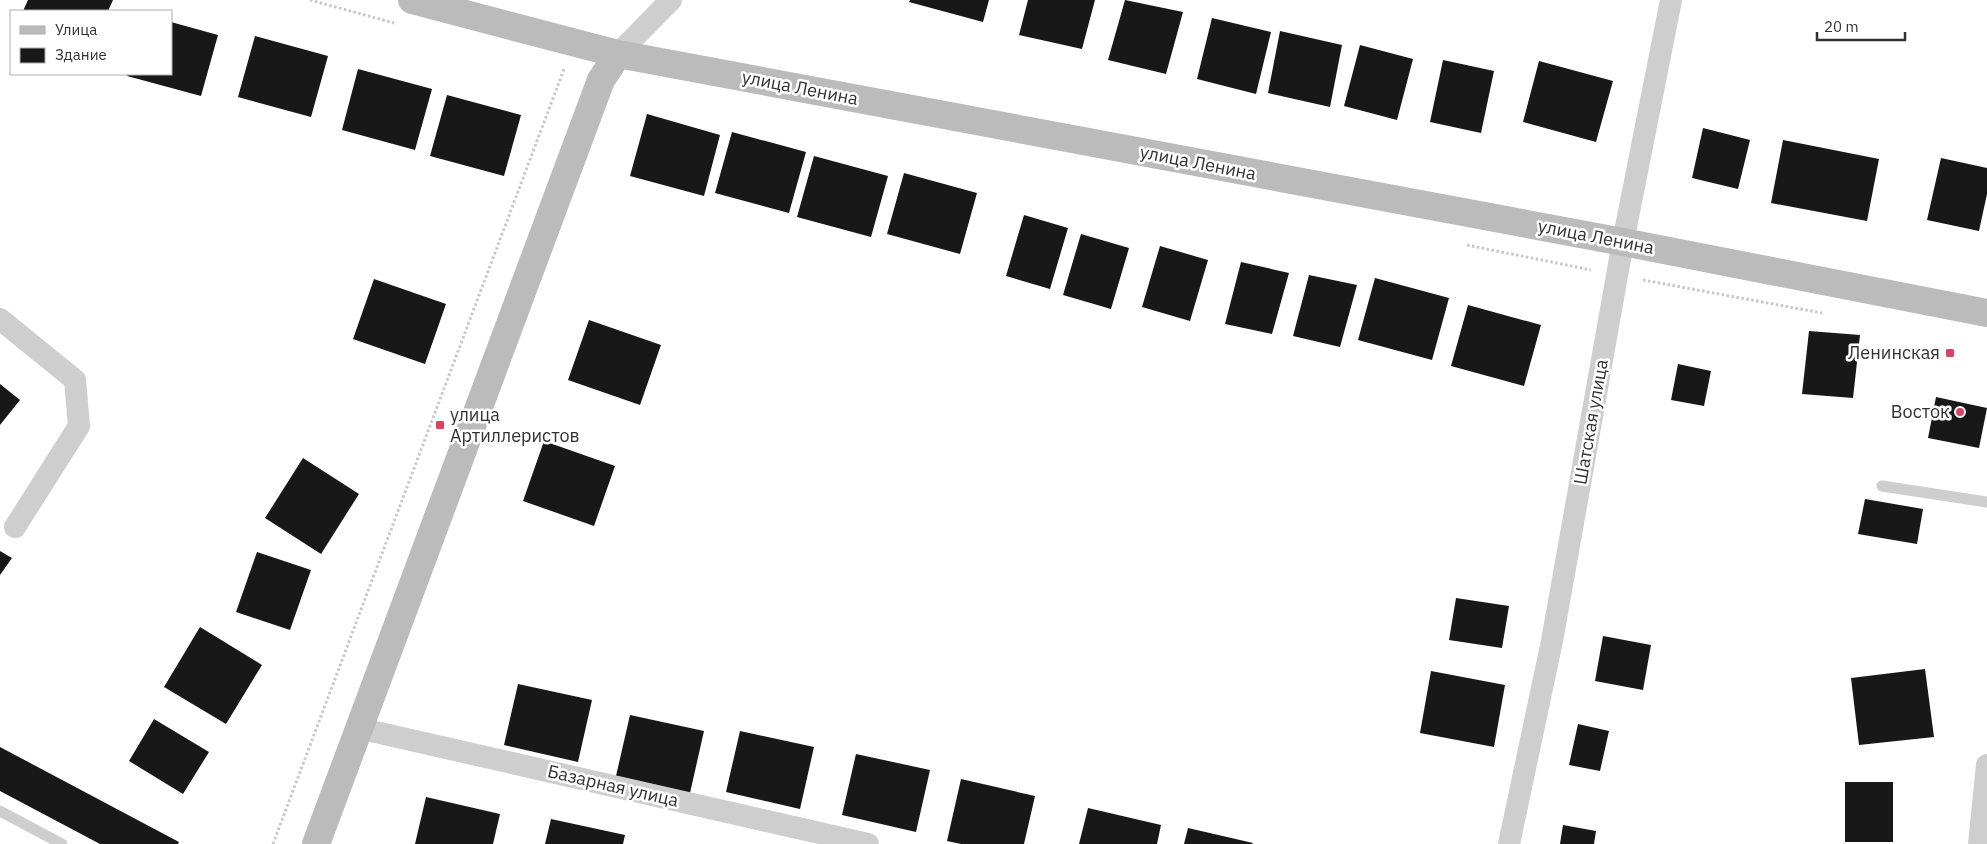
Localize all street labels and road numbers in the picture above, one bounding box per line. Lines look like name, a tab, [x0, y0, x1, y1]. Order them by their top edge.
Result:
street label: улица Ленина	[740, 65, 860, 110]
street label: улица Ленина	[1138, 140, 1258, 185]
street label: улица Ленина	[1536, 214, 1656, 259]
street label: Шатская улица	[1568, 357, 1613, 486]
street label: Базарная улица	[545, 759, 681, 812]

